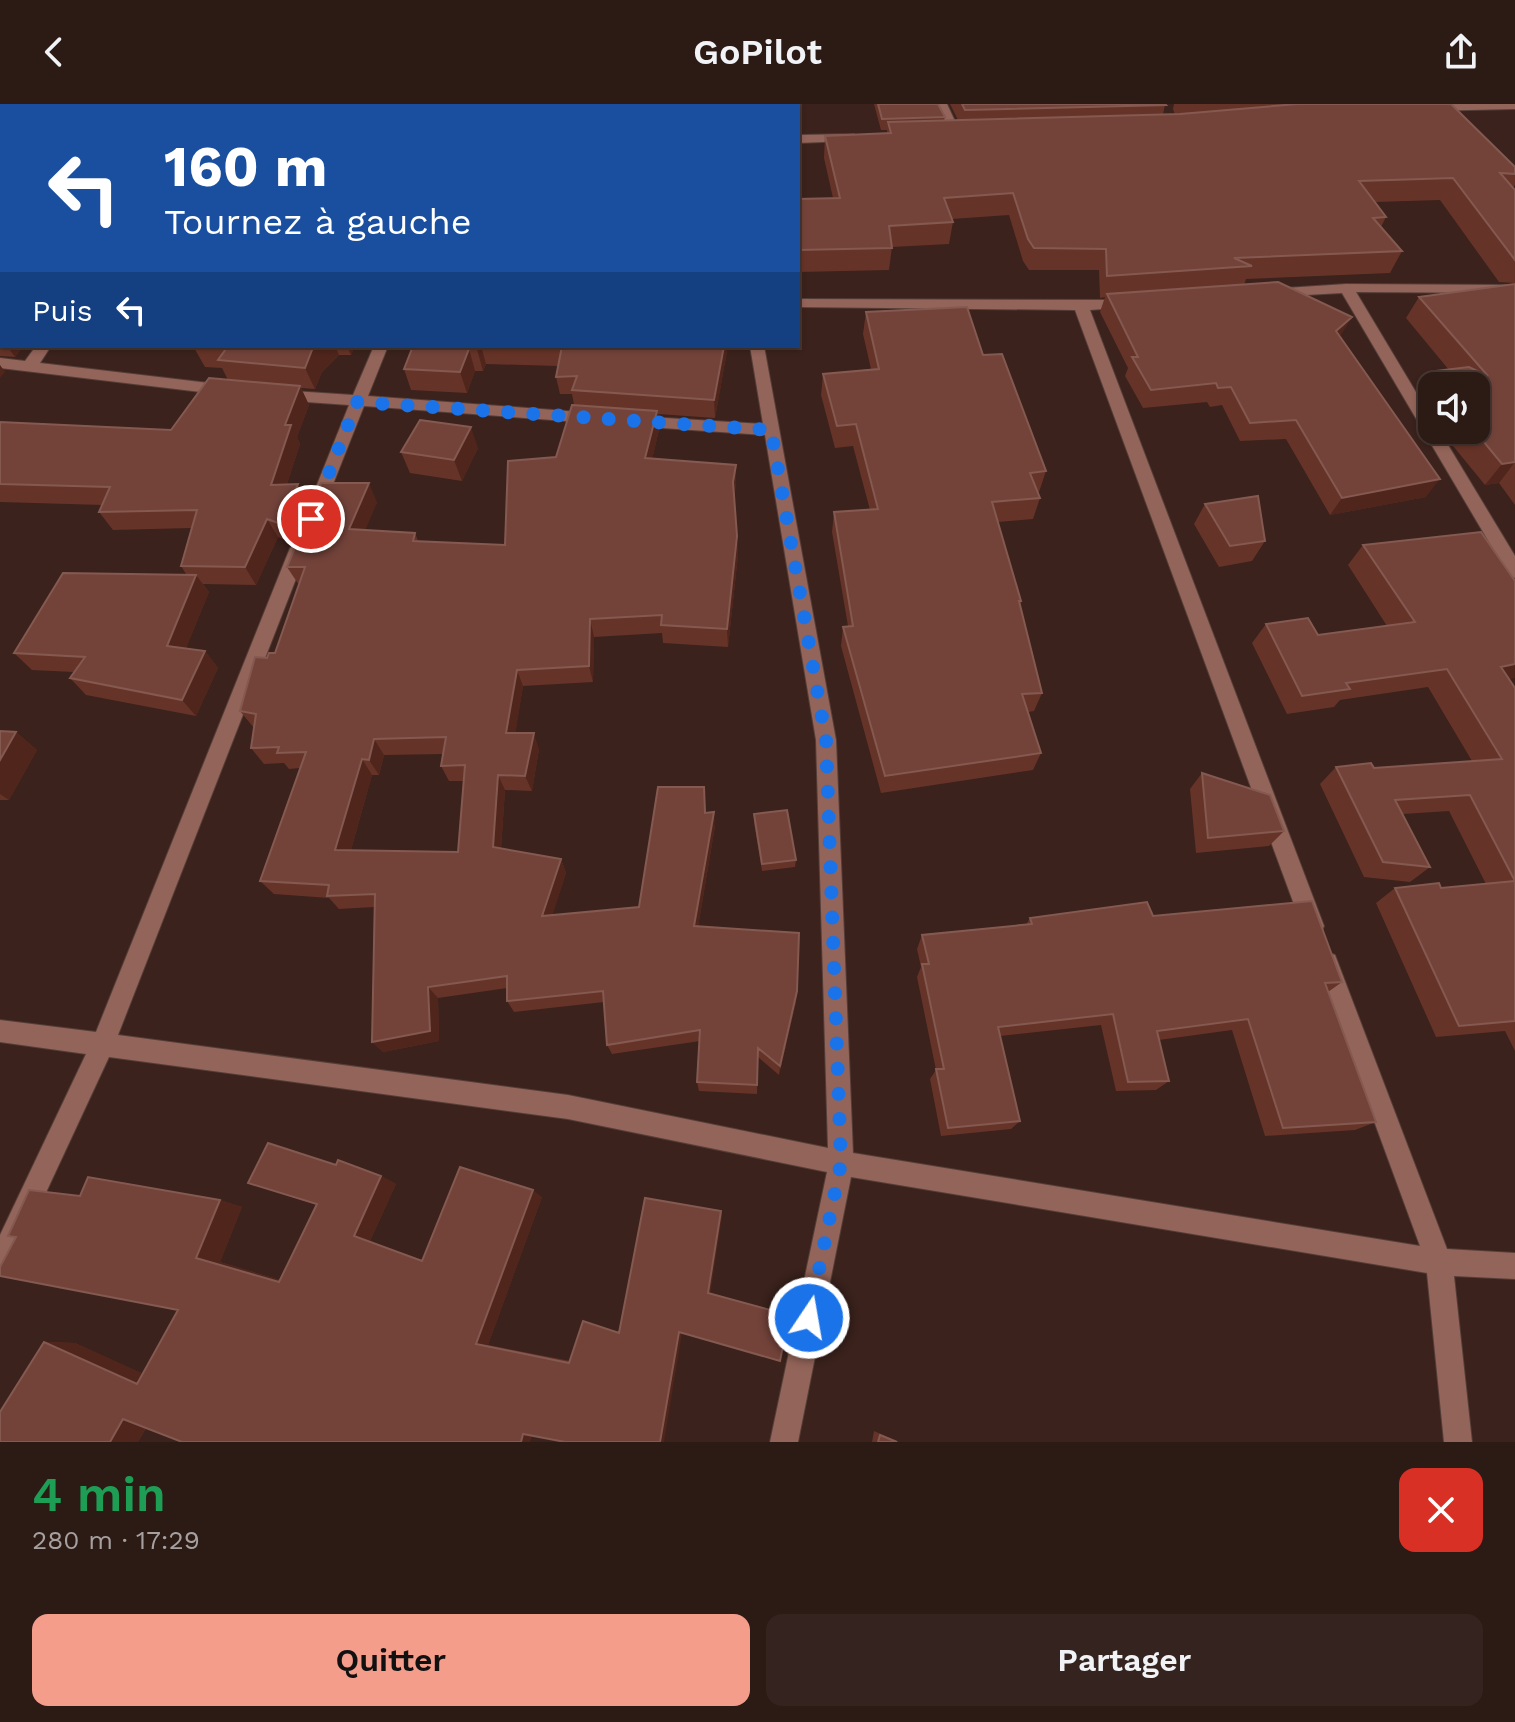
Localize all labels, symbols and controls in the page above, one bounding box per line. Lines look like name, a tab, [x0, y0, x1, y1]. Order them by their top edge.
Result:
icon: back	[32, 30, 76, 74]
icon: share	[1439, 30, 1483, 74]
text: GoPilot	[693, 31, 822, 73]
text: 160 m	[164, 134, 327, 200]
icon: left	[32, 136, 136, 240]
text: Tournez à gauche	[164, 201, 472, 243]
icon: left	[109, 288, 153, 332]
text: Puis	[32, 293, 93, 328]
map controls	[1418, 372, 1490, 444]
button: sound	[1418, 372, 1490, 444]
pin	[277, 485, 345, 553]
icon: arrive	[289, 497, 333, 541]
position arrow	[767, 1276, 851, 1360]
text: 4 min	[32, 1466, 166, 1523]
button: close	[1399, 1468, 1483, 1552]
text: 280 m · 17:29	[32, 1525, 200, 1555]
button: Quitter	[32, 1614, 750, 1706]
button: Partager	[766, 1614, 1483, 1706]

